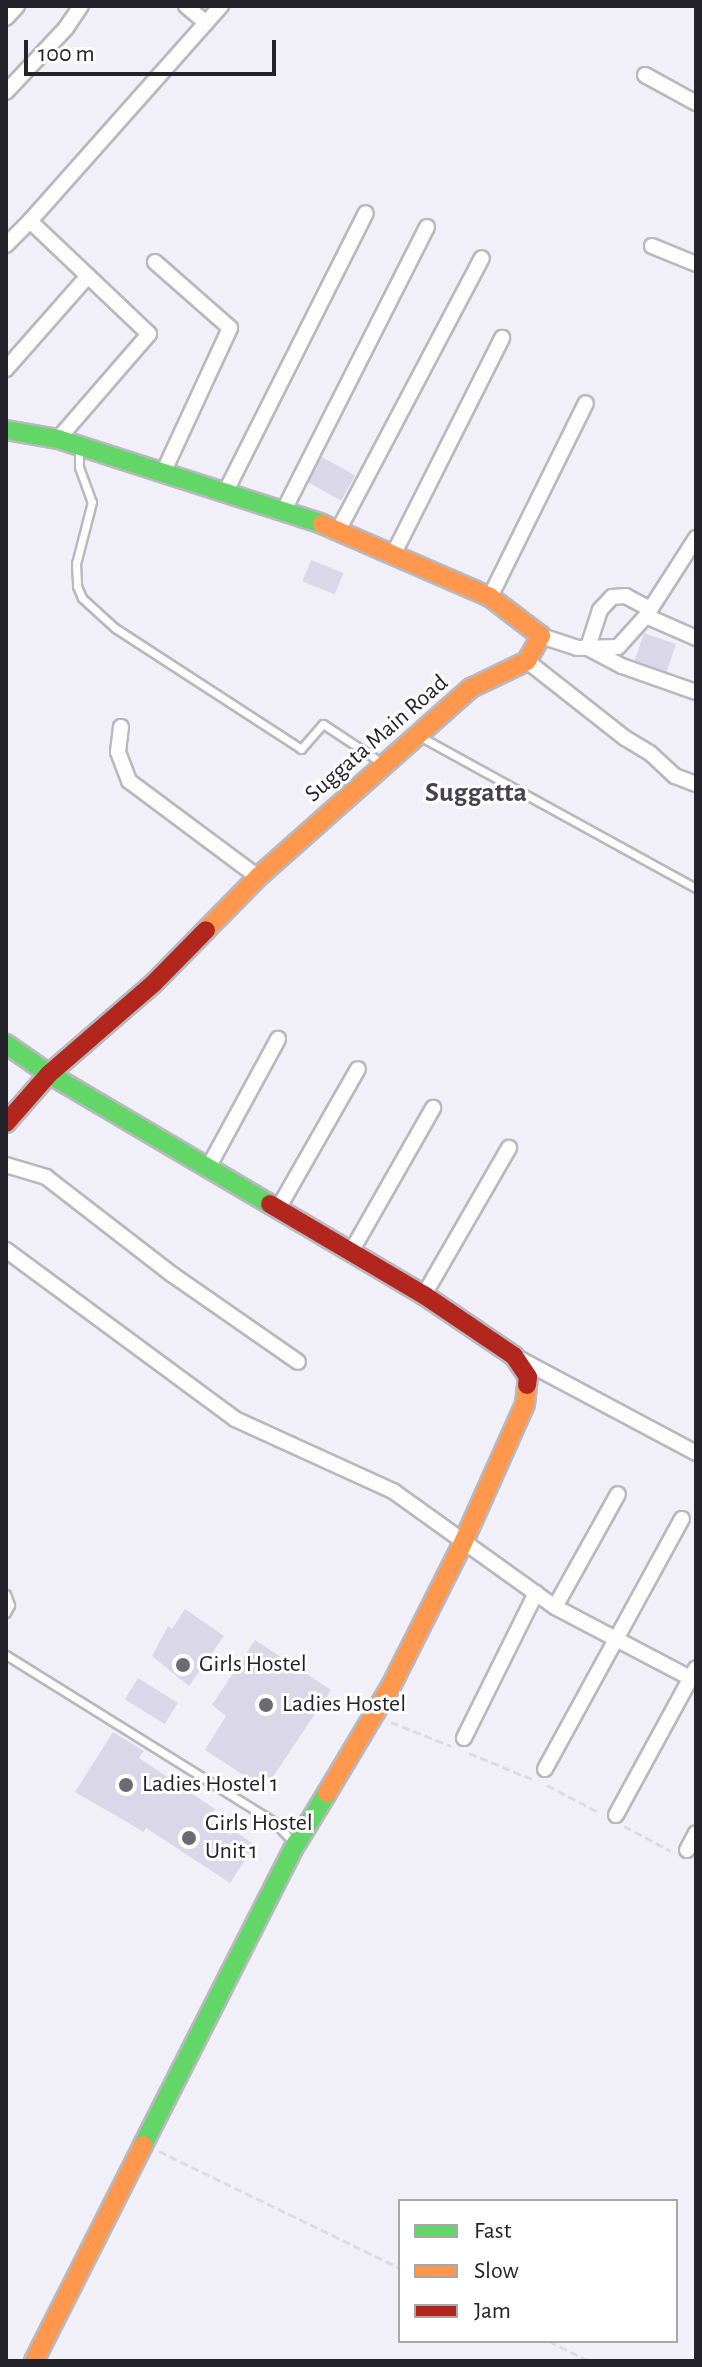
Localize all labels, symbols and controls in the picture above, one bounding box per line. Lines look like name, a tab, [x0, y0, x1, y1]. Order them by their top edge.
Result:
scale bar	[28, 24, 280, 74]
text: 100 m	[38, 42, 95, 66]
street label: Suggata Main Road	[300, 669, 454, 809]
district label: Suggatta	[425, 776, 527, 810]
place label: Girls Hostel	[199, 1651, 307, 1679]
marker: Girls Hostel	[174, 1656, 192, 1674]
place label: Ladies Hostel	[282, 1691, 406, 1719]
marker: Ladies Hostel	[257, 1696, 275, 1714]
place label: Ladies Hostel 1	[142, 1771, 278, 1799]
marker: Ladies Hostel 1	[117, 1776, 135, 1794]
place label: Girls Hostel Unit 1	[205, 1810, 313, 1866]
marker: Girls Hostel Unit 1	[180, 1829, 198, 1847]
legend	[398, 2199, 678, 2343]
text: Fast	[474, 2219, 511, 2243]
text: Slow	[474, 2259, 519, 2283]
text: Jam	[474, 2299, 511, 2323]

